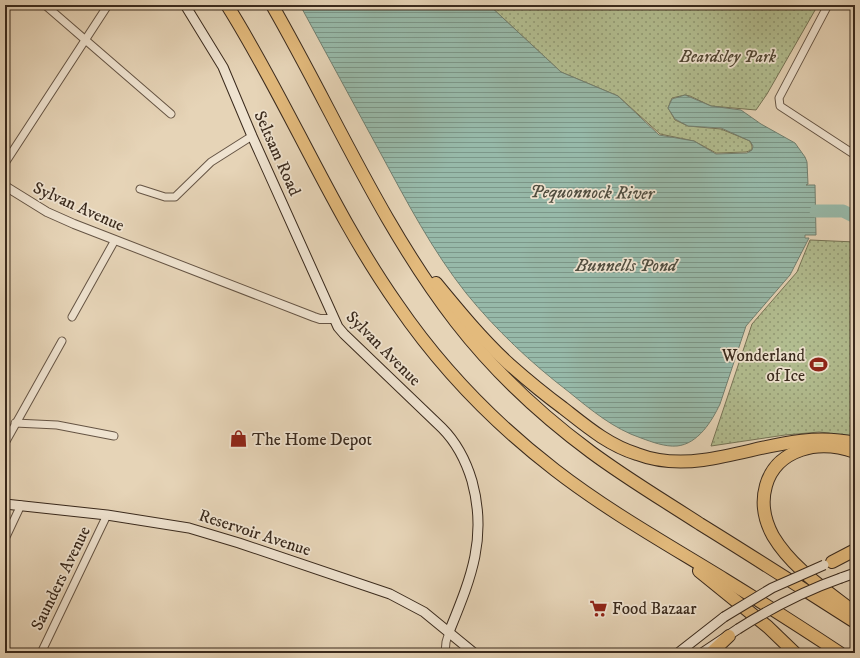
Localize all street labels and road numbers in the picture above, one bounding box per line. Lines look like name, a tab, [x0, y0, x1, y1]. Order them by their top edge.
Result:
street label: Seltsam Road	[249, 107, 306, 200]
street label: Sylvan Avenue	[29, 177, 128, 237]
street label: Sylvan Avenue	[341, 306, 426, 391]
street label: Reservoir Avenue	[196, 504, 314, 561]
street label: Saunders Avenue	[26, 523, 96, 634]

